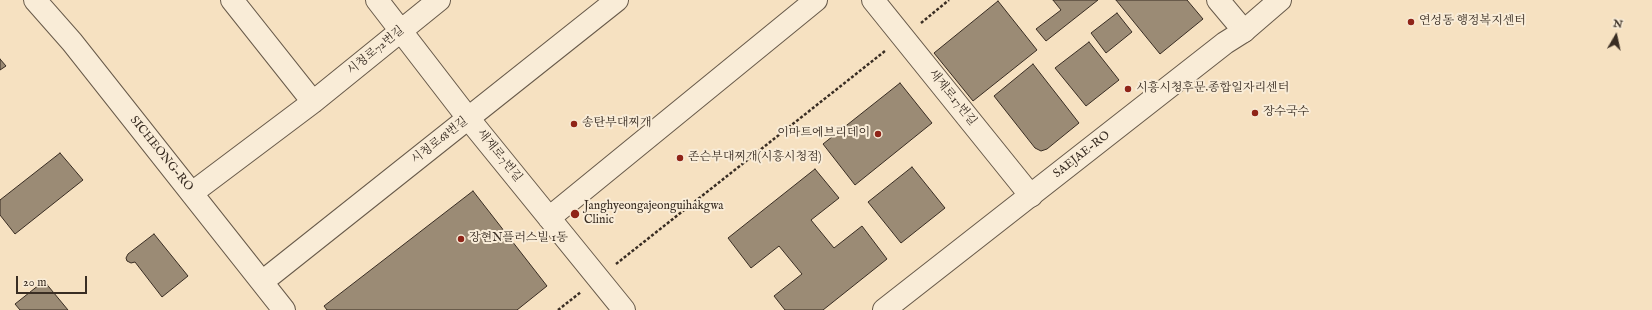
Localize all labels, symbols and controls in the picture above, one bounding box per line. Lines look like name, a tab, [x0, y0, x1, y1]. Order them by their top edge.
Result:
place label: 연성동 행정복지센터	[1419, 15, 1526, 29]
north arrow	[1596, 16, 1636, 56]
text: N	[1612, 16, 1624, 32]
marker: 연성동 행정복지센터	[1406, 17, 1416, 27]
street label: 시청로72번길	[345, 24, 407, 78]
street label: 새재로17번길	[925, 67, 979, 129]
place label: 시흥시청후문.종합일자리센터	[1136, 82, 1289, 96]
marker: 시흥시청후문.종합일자리센터	[1123, 84, 1133, 94]
place label: 장수국수	[1263, 106, 1309, 120]
marker: 장수국수	[1250, 108, 1260, 118]
street label: SICHEONG-RO	[126, 114, 196, 194]
street label: 시청로68번길	[409, 114, 471, 168]
place label: 송탄부대찌개	[582, 117, 652, 131]
marker: 송탄부대찌개	[569, 119, 579, 129]
street label: 새재로7번길	[473, 127, 525, 185]
place label: 이마트에브리데이	[777, 127, 870, 141]
street label: SAEJAE-RO	[1051, 128, 1113, 182]
marker: 이마트에브리데이	[873, 129, 883, 139]
place label: 존슨부대찌개(시흥시청점)	[688, 151, 822, 165]
marker: 존슨부대찌개(시흥시청점)	[675, 153, 685, 163]
place label: Janghyeongajeonguihakgwa Clinic	[584, 200, 724, 228]
marker: Janghyeongajeonguihakgwa Clinic	[569, 208, 581, 220]
place label: 장현N플러스빌 1동	[469, 232, 568, 246]
marker: 장현N플러스빌 1동	[456, 234, 466, 244]
scale bar	[18, 268, 89, 294]
text: 20 m	[23, 275, 46, 290]

